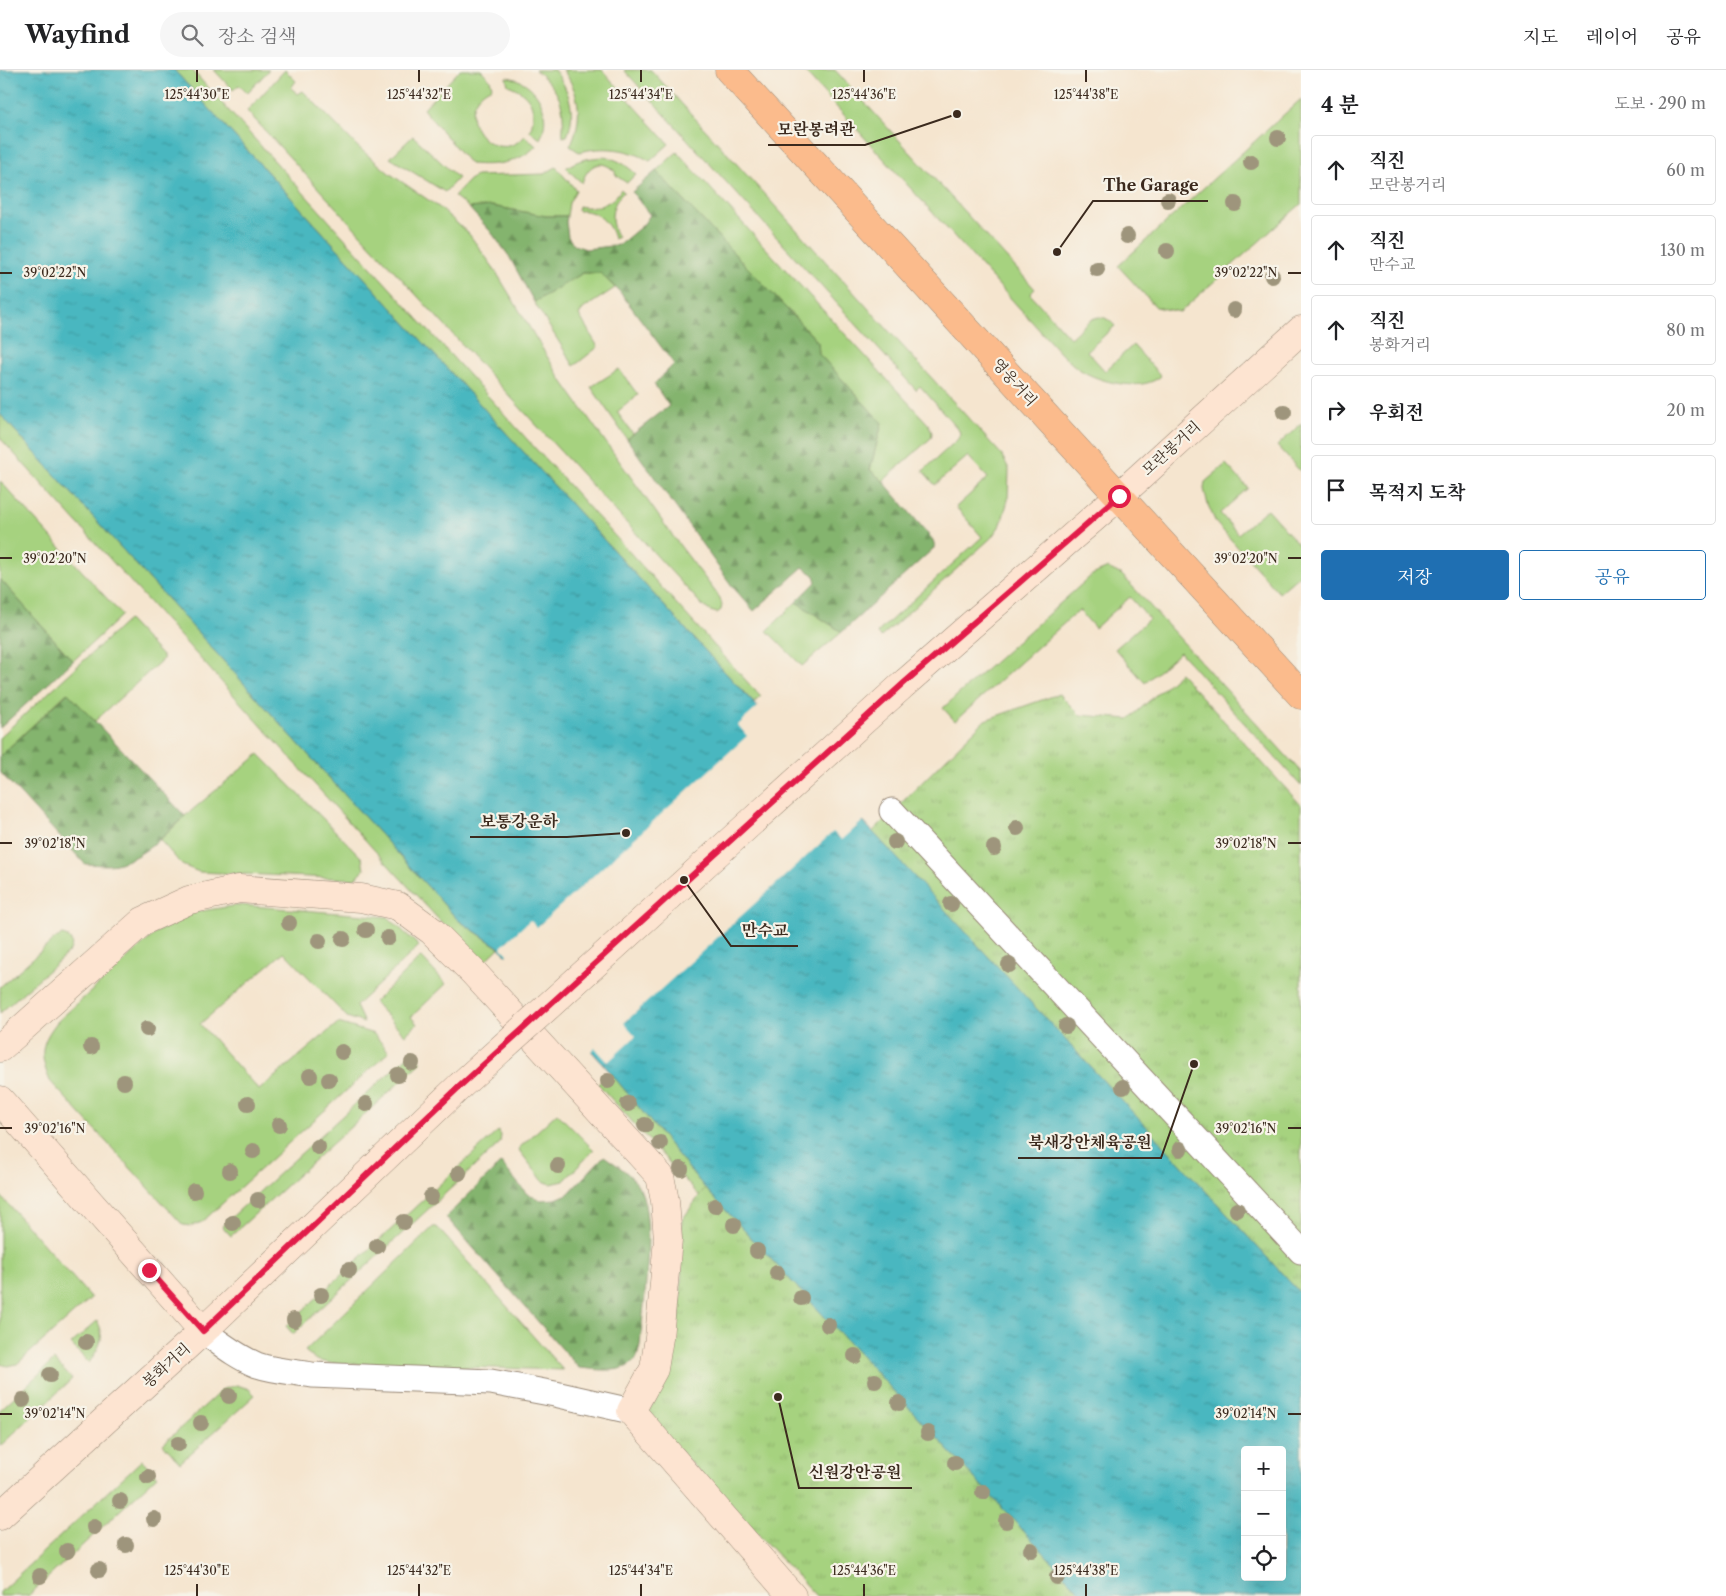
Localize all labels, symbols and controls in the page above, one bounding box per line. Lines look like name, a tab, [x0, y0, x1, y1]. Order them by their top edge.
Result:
search box	[160, 12, 510, 57]
text: Wayfind	[25, 20, 130, 49]
icon: search	[178, 21, 206, 49]
text: 장소 검색	[218, 25, 296, 48]
text: 지도	[1523, 26, 1558, 48]
text: 레이어	[1586, 26, 1638, 48]
text: 공유	[1666, 26, 1701, 48]
text: 125°44'30"E	[165, 87, 229, 102]
text: 125°44'32"E	[387, 87, 451, 102]
text: 125°44'34"E	[609, 87, 673, 102]
text: 125°44'36"E	[832, 87, 896, 102]
text: 125°44'38"E	[1054, 87, 1118, 102]
text: 4 분	[1321, 92, 1359, 117]
text: 도보 · 290 m	[1614, 93, 1706, 113]
callout: 모란봉려관	[768, 114, 865, 145]
text: 모란봉려관	[777, 119, 855, 139]
text: 직진	[1369, 149, 1406, 172]
icon: ahead	[1322, 156, 1350, 184]
text: 60 m	[1666, 160, 1705, 180]
callout: The Garage	[1093, 170, 1208, 201]
text: 모란봉거리	[1369, 174, 1446, 194]
text: The Garage	[1103, 175, 1199, 195]
text: 직진	[1369, 229, 1406, 252]
icon: ahead	[1322, 236, 1350, 264]
text: 130 m	[1660, 240, 1705, 260]
text: 만수교	[1369, 254, 1415, 274]
text: 39°02'22"N	[24, 265, 87, 280]
text: 39°02'22"N	[1215, 265, 1278, 280]
text: 직진	[1369, 309, 1406, 332]
icon: ahead	[1322, 316, 1350, 344]
text: 80 m	[1666, 320, 1705, 340]
text: 봉화거리	[1369, 334, 1431, 354]
street label: 영웅거리	[989, 354, 1041, 410]
icon: right	[1322, 396, 1350, 424]
text: 20 m	[1666, 400, 1705, 420]
text: 우회전	[1369, 401, 1424, 424]
street label: 모란봉거리	[1138, 417, 1204, 479]
icon: arrive	[1322, 476, 1350, 504]
text: 목적지 도착	[1369, 481, 1466, 504]
route start	[1108, 485, 1131, 508]
button: 저장	[1321, 550, 1509, 600]
button: 공유	[1519, 550, 1706, 600]
text: 39°02'20"N	[23, 551, 87, 566]
text: 39°02'20"N	[1214, 551, 1278, 566]
callout: 보통강운하	[470, 806, 567, 837]
text: 보통강운하	[480, 811, 558, 831]
text: 39°02'18"N	[24, 836, 86, 851]
text: 39°02'18"N	[1215, 836, 1277, 851]
callout: 만수교	[731, 915, 798, 946]
text: 만수교	[742, 920, 789, 940]
text: 39°02'16"N	[25, 1121, 86, 1136]
text: 39°02'16"N	[1216, 1121, 1277, 1136]
callout: 북새강안체육공원	[1018, 1127, 1161, 1158]
text: 북새강안체육공원	[1028, 1132, 1152, 1152]
route end	[138, 1259, 161, 1282]
street label: 봉화거리	[138, 1339, 194, 1391]
text: 39°02'14"N	[25, 1406, 86, 1421]
text: 39°02'14"N	[1216, 1406, 1277, 1421]
map controls	[1241, 1446, 1286, 1581]
button: +	[1241, 1446, 1286, 1491]
callout: 신원강안공원	[799, 1457, 912, 1488]
text: 신원강안공원	[809, 1462, 901, 1482]
button: −	[1241, 1491, 1286, 1536]
button: locate	[1241, 1536, 1286, 1581]
text: 125°44'30"E	[165, 1563, 229, 1578]
text: 125°44'32"E	[387, 1563, 451, 1578]
text: 125°44'34"E	[609, 1563, 673, 1578]
text: 125°44'36"E	[832, 1563, 896, 1578]
text: 125°44'38"E	[1054, 1563, 1118, 1578]

